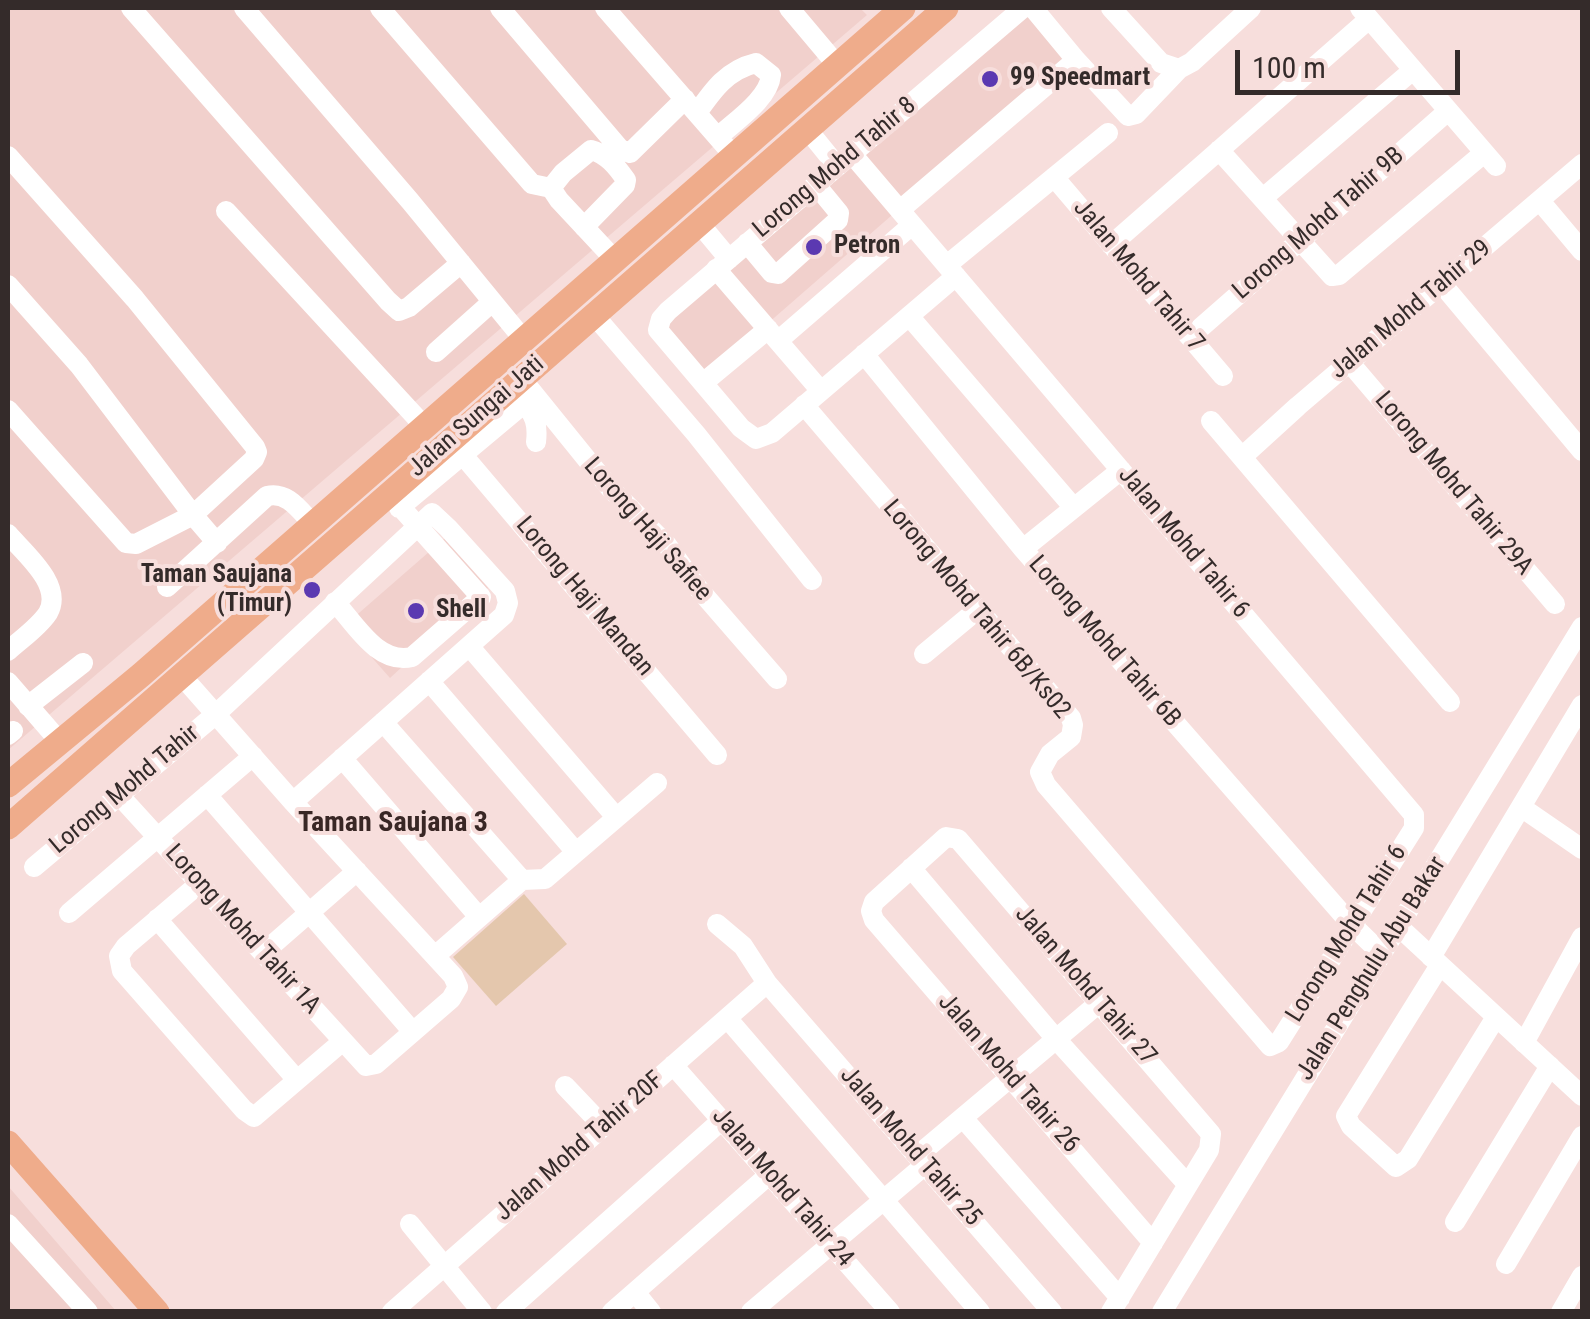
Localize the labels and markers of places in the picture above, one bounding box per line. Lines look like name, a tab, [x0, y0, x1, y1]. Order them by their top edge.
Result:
place label: 99 Speedmart	[1010, 64, 1150, 94]
marker: 99 Speedmart	[979, 68, 1001, 90]
place label: Petron	[834, 232, 900, 262]
marker: Petron	[803, 236, 825, 258]
place label: Taman Saujana (Timur)	[141, 561, 292, 620]
marker: Taman Saujana (Timur)	[301, 579, 323, 601]
place label: Shell	[436, 596, 486, 626]
marker: Shell	[405, 600, 427, 622]

